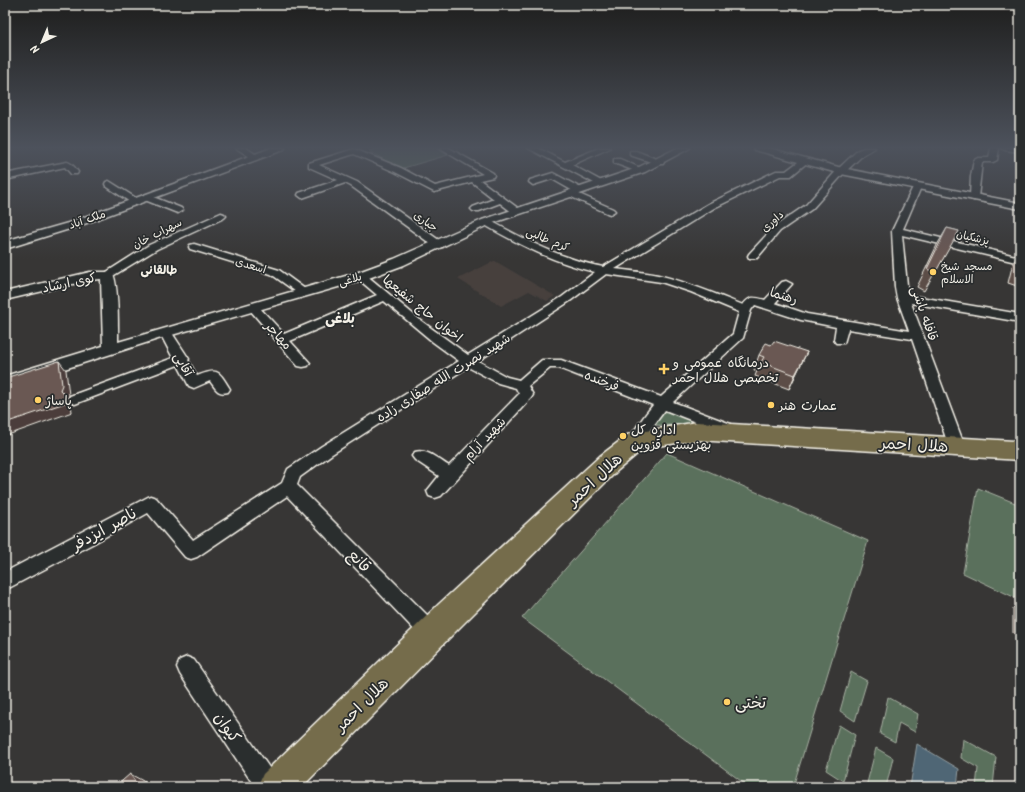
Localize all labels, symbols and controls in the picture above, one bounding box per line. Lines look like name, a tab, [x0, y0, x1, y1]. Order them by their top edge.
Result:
north arrow	[22, 22, 62, 62]
text: N	[27, 40, 45, 57]
street label: ملک آباد	[66, 205, 108, 235]
street label: جباری	[409, 207, 441, 237]
street label: داوری	[757, 207, 788, 237]
street label: سهراب خان	[130, 214, 185, 254]
street label: کرم طالبی	[523, 223, 572, 257]
street label: پزشکیان	[954, 225, 991, 251]
street label: اسعدی	[233, 253, 268, 279]
place label: مسجد شیخ الاسلام	[941, 258, 992, 289]
district label: طالقانی	[141, 261, 178, 280]
street label: کوی ارشاد	[40, 267, 99, 299]
marker: مسجد شیخ الاسلام	[928, 267, 938, 277]
street label: بلاغی	[336, 268, 364, 292]
street label: اخوان حاج شفیعها	[377, 270, 467, 348]
street label: رهنما	[767, 282, 800, 311]
street label: قافله باشی	[904, 283, 943, 344]
district label: بلاغی	[325, 308, 355, 330]
street label: مهاجر	[258, 316, 297, 355]
street label: شهید نصرت الله صفاری زاده	[373, 328, 515, 428]
street label: آقایی	[167, 349, 198, 381]
place label: درمانگاه عمومی و تخصصی هلال احمر	[672, 353, 779, 389]
marker: درمانگاه عمومی و تخصصی هلال احمر	[658, 363, 670, 375]
street label: فرخنده	[581, 365, 622, 398]
place label: پاساژ	[45, 391, 72, 412]
marker: پاساژ	[33, 395, 43, 405]
place label: عمارت هنر	[778, 396, 837, 417]
marker: عمارت هنر	[766, 400, 776, 410]
street label: شهید آرام	[459, 412, 511, 466]
place label: اداره کل بهزیستی قزوین	[631, 420, 711, 456]
marker: اداره کل بهزیستی قزوین	[618, 431, 628, 441]
street label: هلال احمر	[877, 431, 949, 460]
street label: هلال احمر	[560, 448, 629, 514]
street label: ناصر ایزدفر	[65, 501, 142, 559]
street label: قانع	[341, 543, 377, 579]
street label: هلال احمر	[328, 672, 395, 740]
place label: تختی	[735, 691, 766, 716]
marker: تختی	[722, 697, 732, 707]
street label: کیوان	[207, 707, 247, 749]

